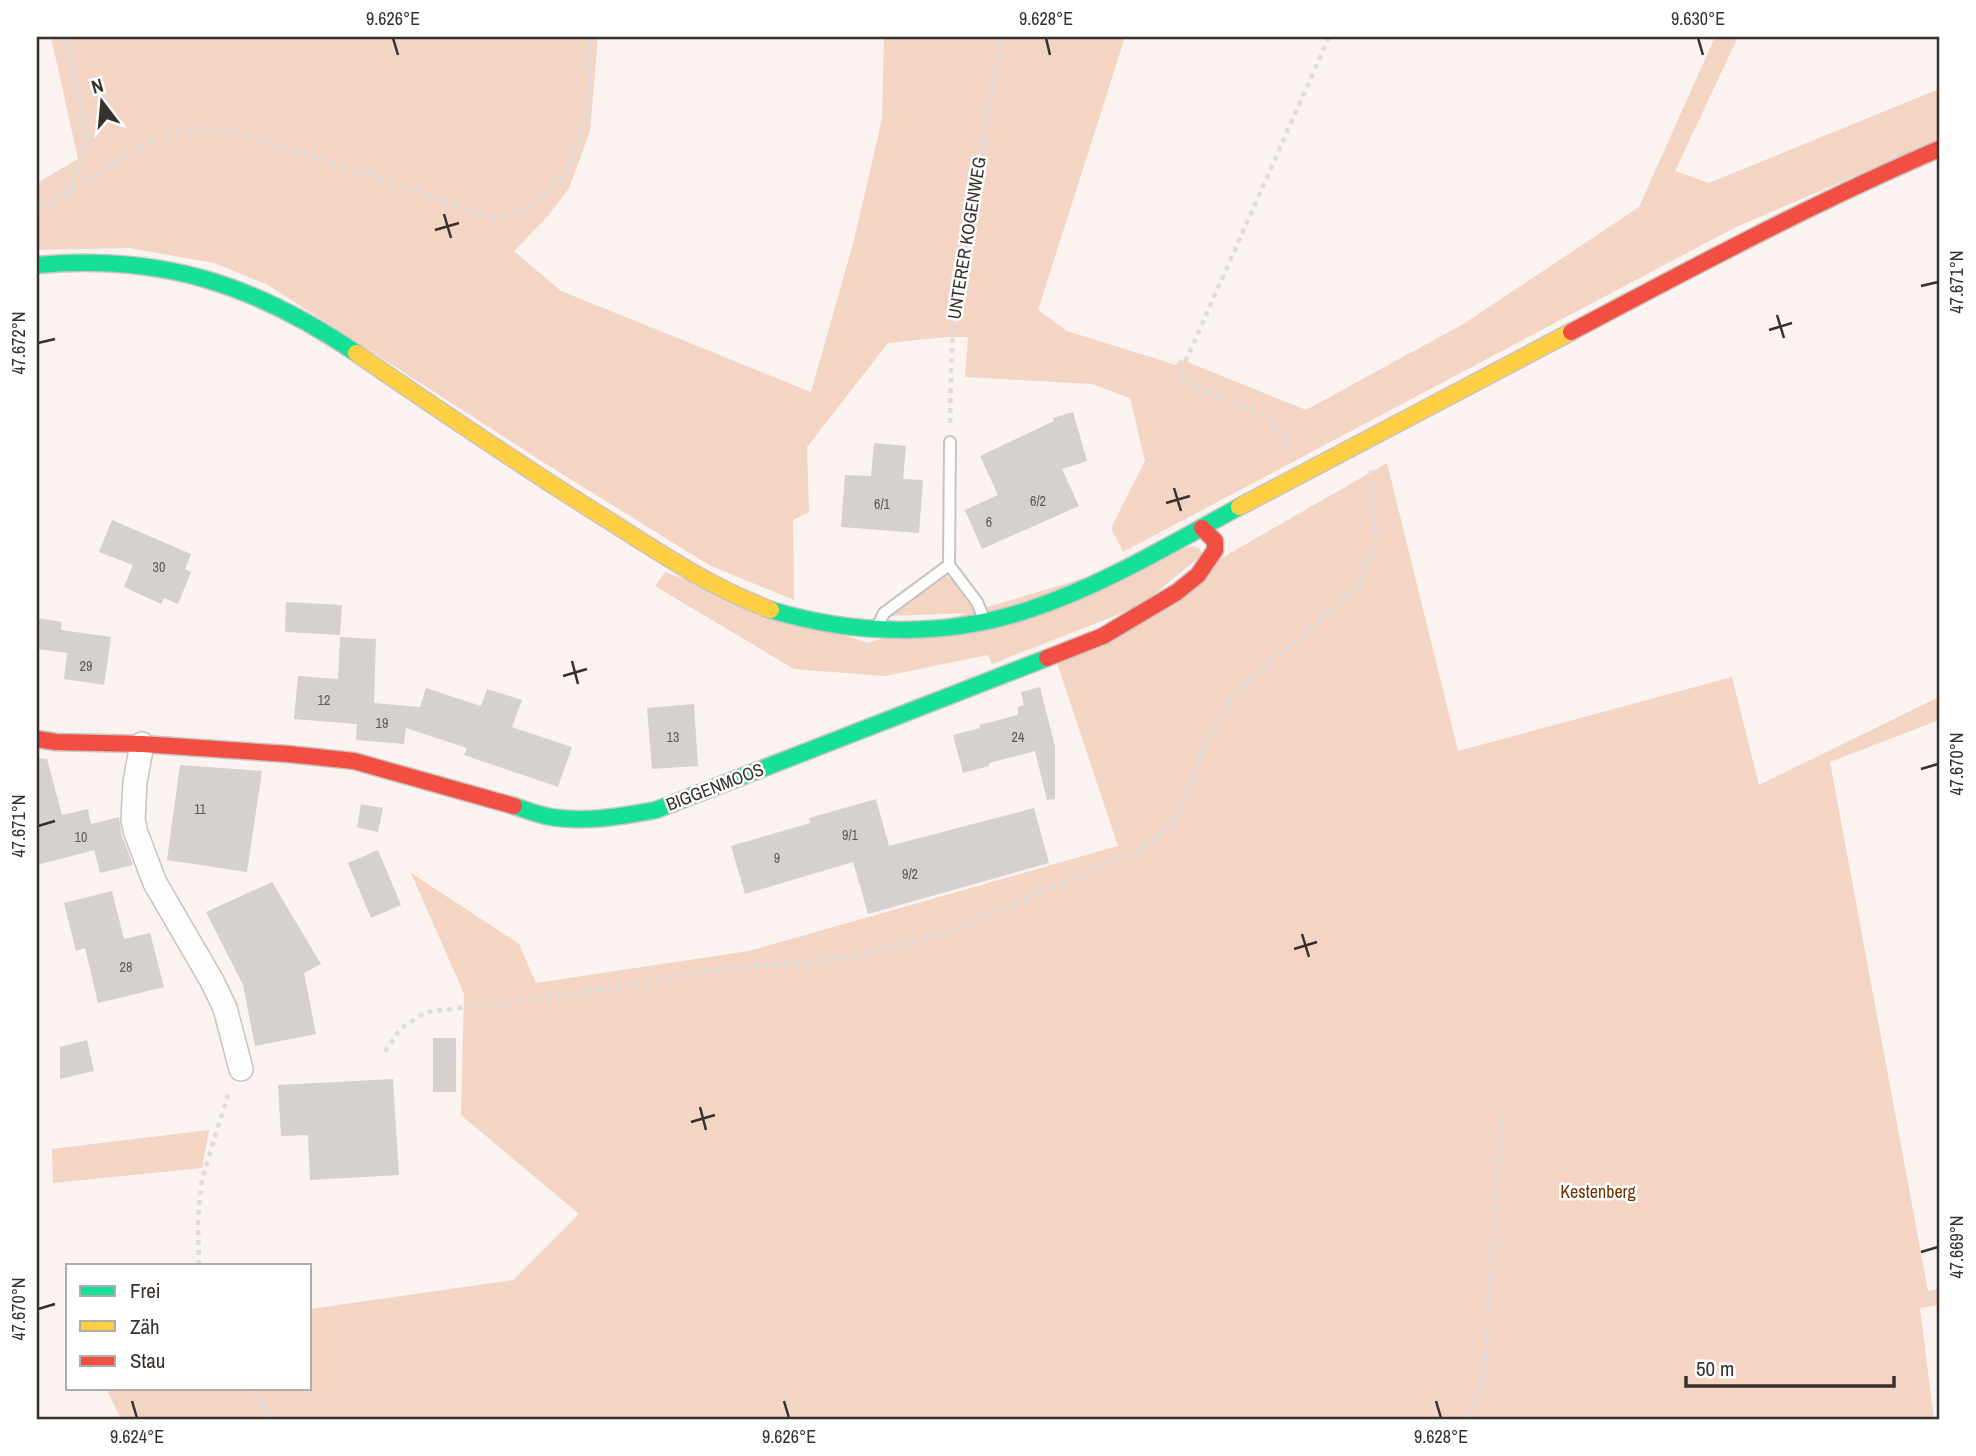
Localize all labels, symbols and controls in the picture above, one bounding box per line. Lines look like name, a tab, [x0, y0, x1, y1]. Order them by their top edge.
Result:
text: 9.626°E	[366, 6, 420, 31]
text: 9.628°E	[1019, 6, 1073, 31]
text: 9.630°E	[1671, 6, 1725, 31]
north arrow	[66, 66, 136, 136]
text: N	[88, 72, 106, 100]
street label: UNTERER KOGENWEG	[941, 155, 992, 321]
text: 47.671°N	[1944, 251, 1969, 314]
text: 47.672°N	[6, 312, 31, 375]
house number: 6/2	[1030, 492, 1046, 510]
house number: 6/1	[874, 495, 891, 513]
house number: 6	[986, 513, 992, 531]
house number: 30	[153, 558, 165, 576]
house number: 29	[80, 657, 92, 675]
house number: 12	[318, 691, 330, 709]
house number: 19	[376, 714, 388, 732]
house number: 13	[667, 728, 679, 746]
house number: 24	[1012, 728, 1025, 746]
text: 47.670°N	[1944, 733, 1969, 796]
street label: BIGGENMOOS	[662, 756, 767, 817]
text: 47.671°N	[6, 795, 31, 858]
house number: 11	[194, 800, 207, 818]
house number: 9/1	[842, 826, 859, 844]
house number: 10	[75, 828, 87, 846]
house number: 9	[774, 849, 780, 867]
house number: 9/2	[902, 865, 918, 883]
house number: 28	[120, 958, 132, 976]
park label: Kestenberg	[1560, 1179, 1637, 1204]
text: 47.669°N	[1944, 1216, 1969, 1279]
legend	[66, 1264, 312, 1390]
text: Frei	[130, 1276, 161, 1305]
text: 47.670°N	[6, 1278, 31, 1341]
text: Zäh	[130, 1312, 160, 1341]
scale bar	[1686, 1344, 1894, 1388]
text: Stau	[130, 1346, 165, 1375]
text: 50 m	[1696, 1354, 1734, 1383]
text: 9.624°E	[110, 1424, 164, 1449]
text: 9.626°E	[762, 1424, 816, 1449]
text: 9.628°E	[1414, 1424, 1468, 1449]

